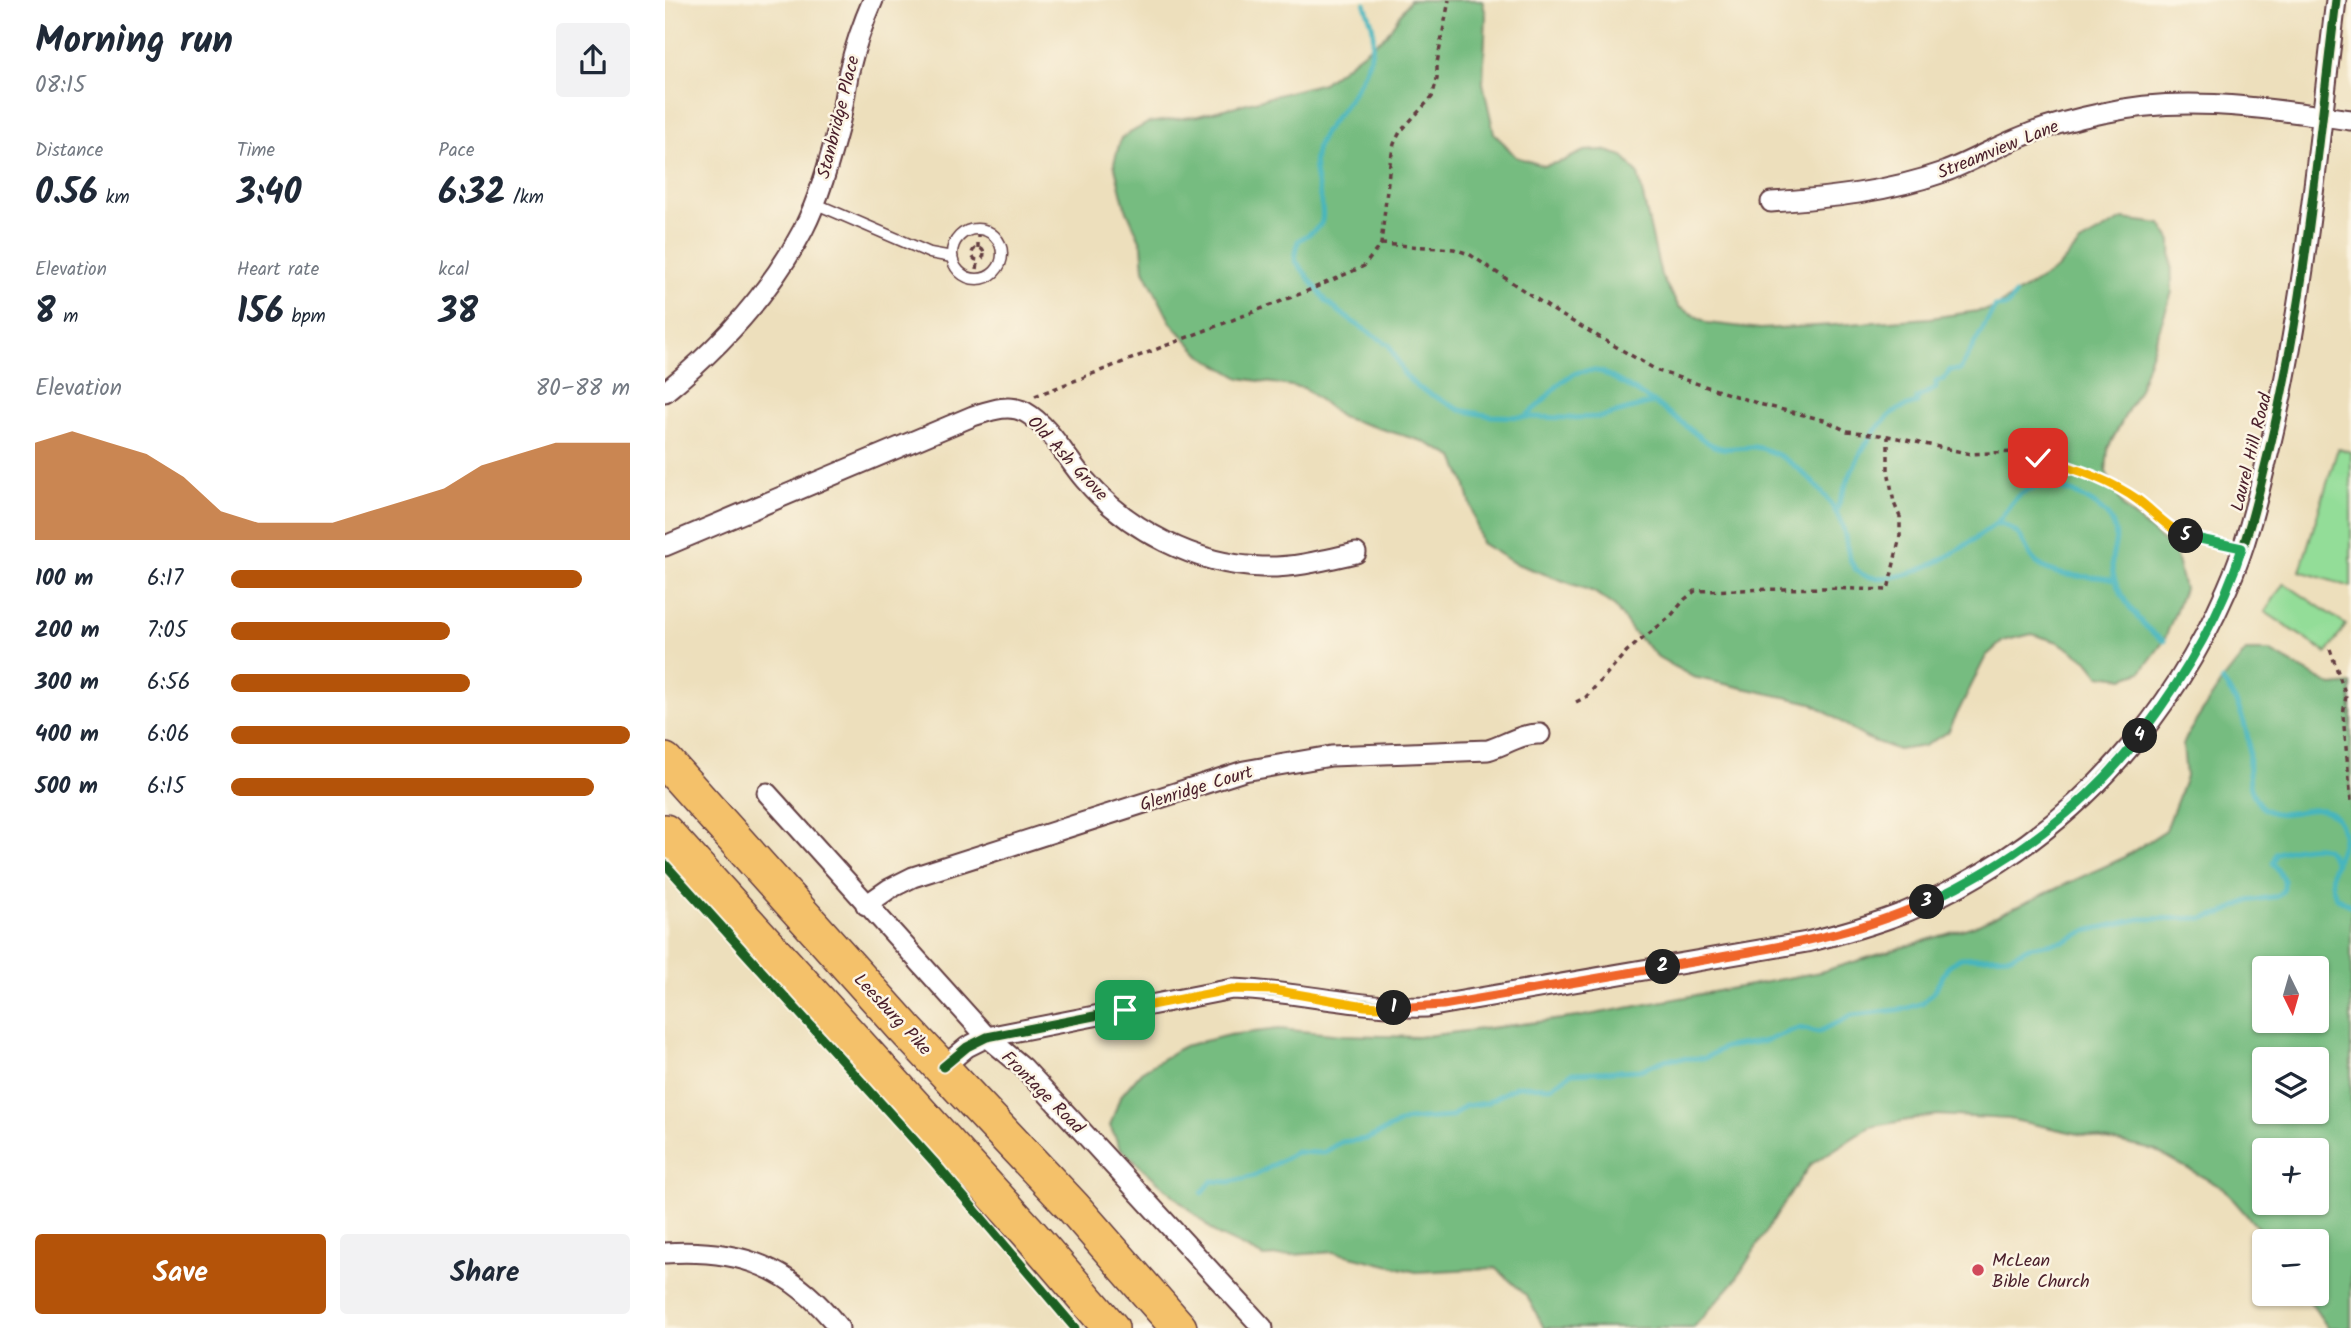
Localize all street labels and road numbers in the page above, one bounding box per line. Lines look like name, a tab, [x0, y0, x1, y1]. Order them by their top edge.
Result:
street label: Stanbridge Place	[810, 53, 869, 182]
street label: Streamview Lane	[1933, 113, 2064, 188]
street label: Laurel Hill Road	[2224, 389, 2281, 515]
street label: Old Ash Grove	[1019, 410, 1114, 508]
street label: Glenridge Court	[1136, 758, 1257, 820]
street label: Leesburg Pike	[846, 967, 938, 1063]
street label: Frontage Road	[993, 1044, 1091, 1142]

